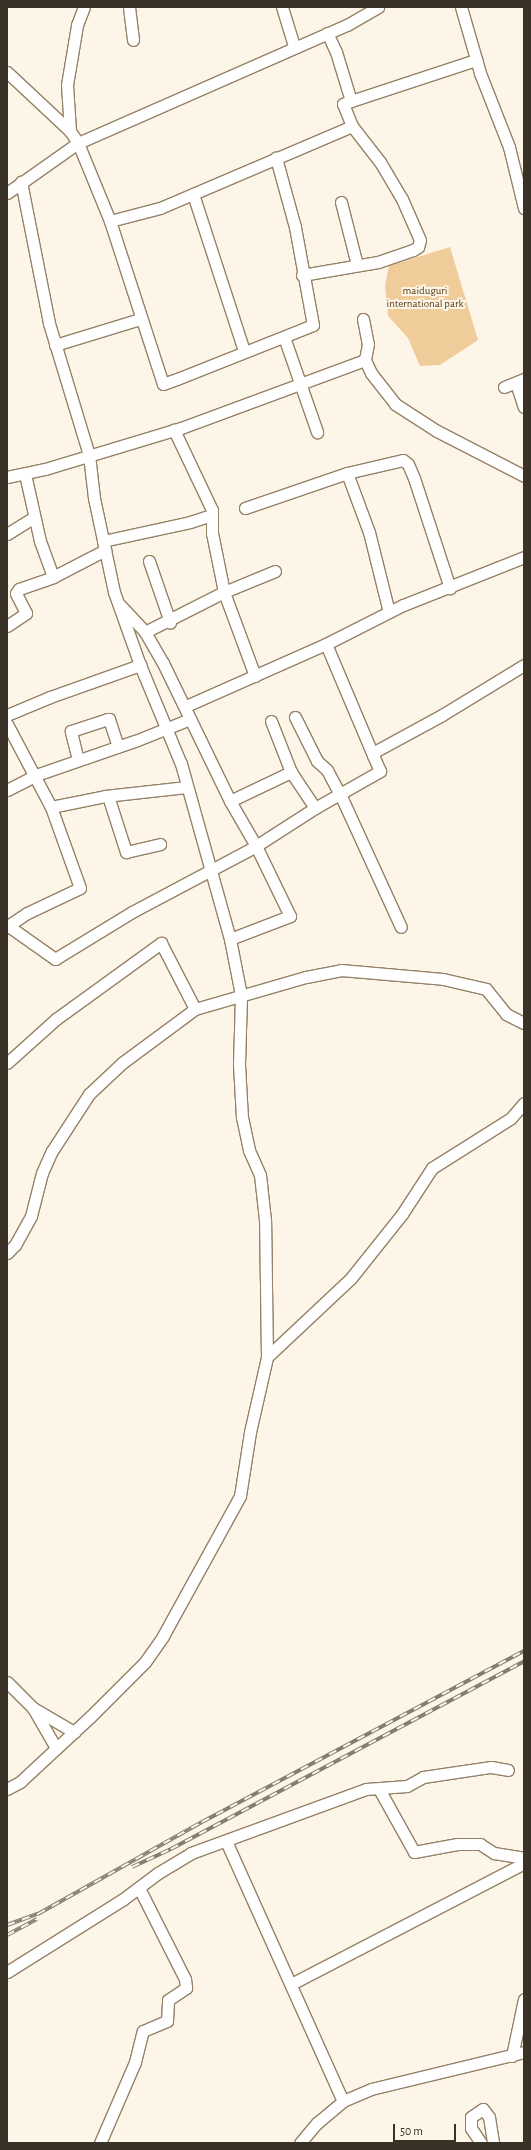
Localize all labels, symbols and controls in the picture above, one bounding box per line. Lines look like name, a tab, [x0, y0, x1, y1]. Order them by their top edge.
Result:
park label: maiduguri international park	[387, 285, 463, 311]
scale bar	[395, 2116, 458, 2142]
text: 50 m	[400, 2125, 423, 2137]

